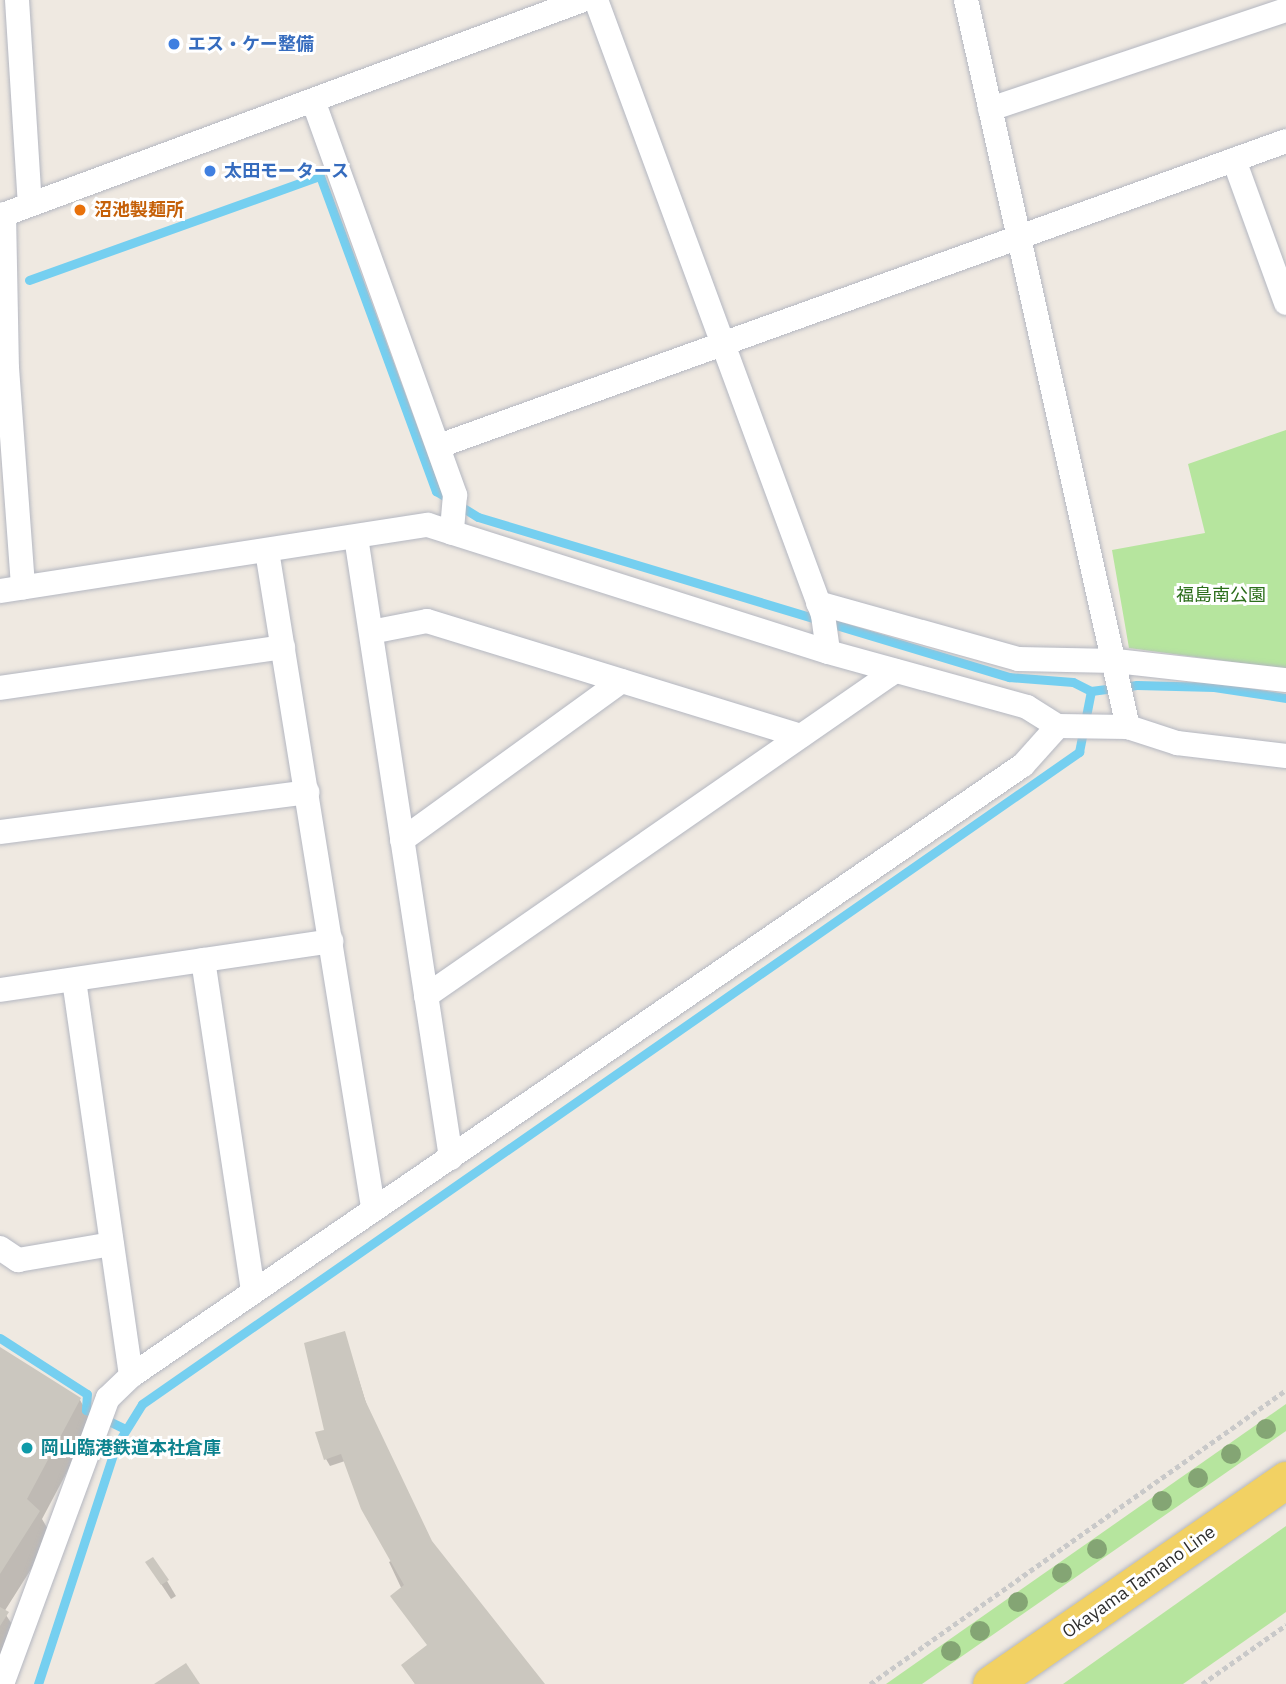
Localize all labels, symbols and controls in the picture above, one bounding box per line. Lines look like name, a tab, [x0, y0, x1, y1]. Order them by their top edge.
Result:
place label: エス・ケー整備	[188, 33, 314, 55]
marker: エス・ケー整備	[166, 36, 182, 52]
place label: 太田モータース	[224, 160, 350, 182]
marker: 太田モータース	[202, 163, 218, 179]
place label: 沼池製麺所	[94, 199, 184, 221]
marker: 沼池製麺所	[72, 202, 88, 218]
park label: 福島南公園	[1176, 584, 1266, 606]
place label: 岡山臨港鉄道本社倉庫	[41, 1437, 221, 1459]
marker: 岡山臨港鉄道本社倉庫	[19, 1440, 35, 1456]
street label: Okayama Tamano Line	[1058, 1521, 1220, 1643]

